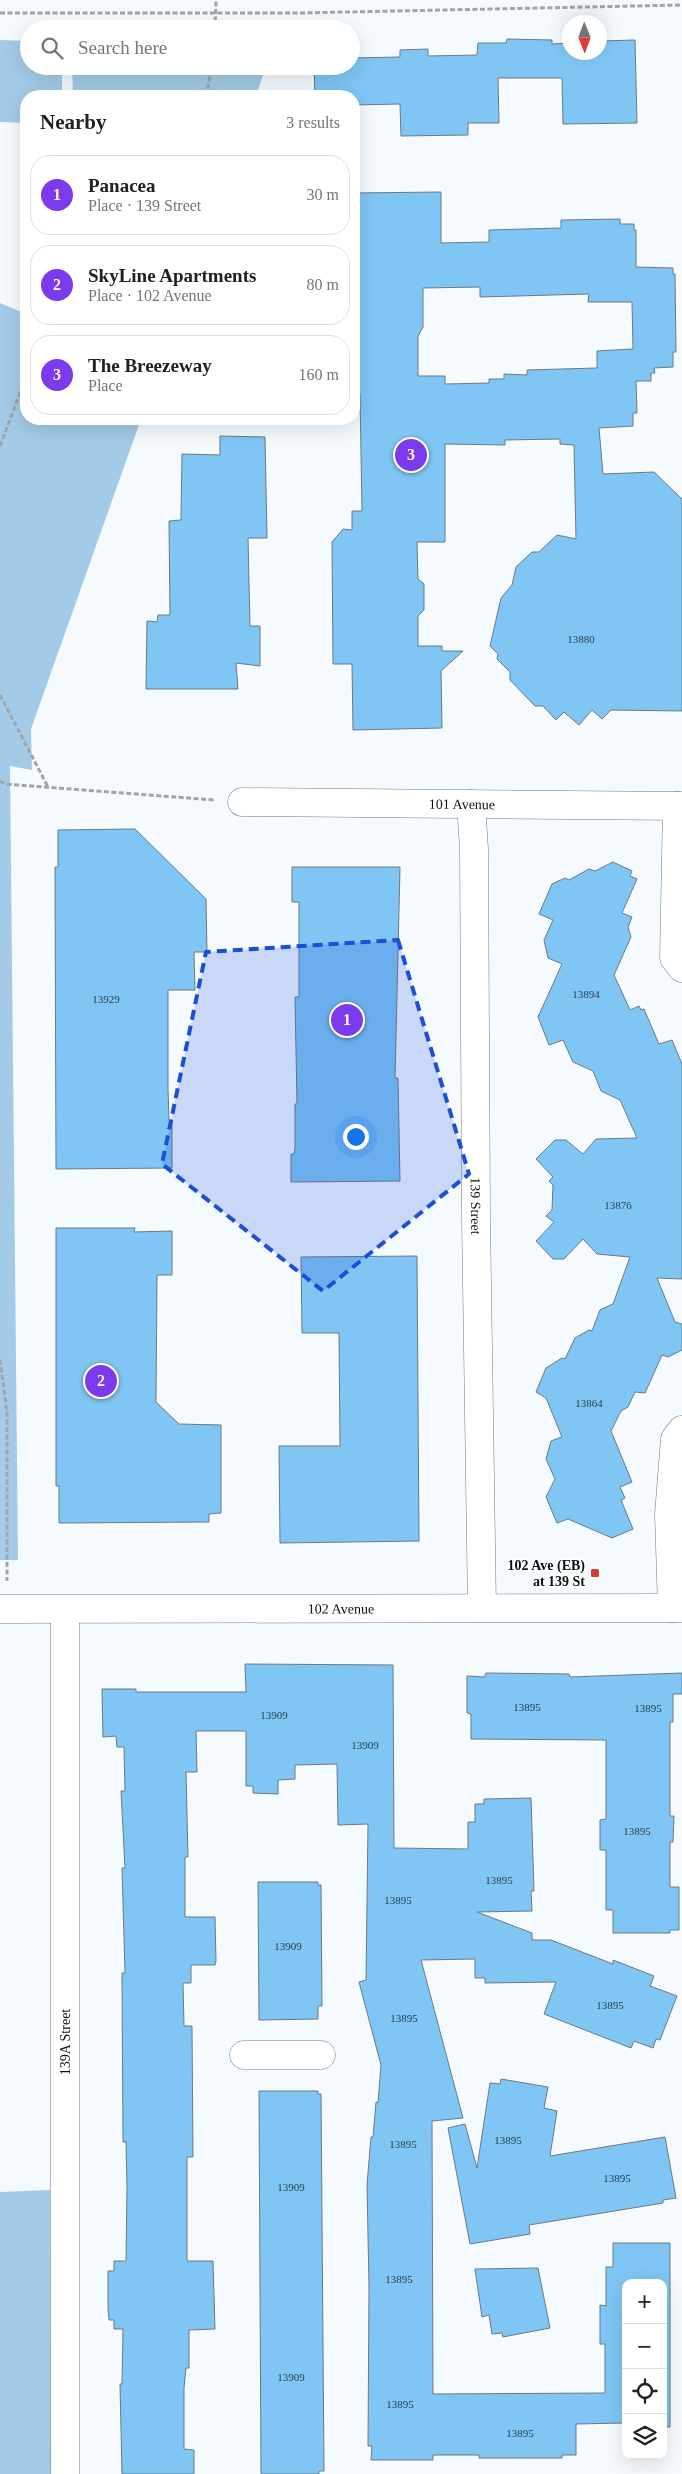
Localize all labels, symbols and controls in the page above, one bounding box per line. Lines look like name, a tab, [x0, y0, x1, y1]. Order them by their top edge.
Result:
north arrow	[562, 15, 607, 60]
search box	[20, 20, 360, 75]
icon: search	[38, 34, 66, 62]
text: Search here	[78, 37, 167, 58]
text: Nearby	[40, 110, 107, 134]
text: 3 results	[286, 114, 340, 131]
text: Panacea	[88, 175, 156, 196]
text: 1	[53, 186, 61, 203]
text: 30 m	[307, 186, 339, 203]
text: Place · 139 Street	[88, 197, 201, 214]
text: SkyLine Apartments	[88, 265, 256, 286]
text: 2	[53, 276, 61, 293]
text: 80 m	[307, 276, 339, 293]
text: Place · 102 Avenue	[88, 287, 212, 304]
text: The Breezeway	[88, 355, 212, 376]
text: 3	[53, 366, 61, 383]
text: 160 m	[299, 366, 339, 383]
text: Place	[88, 377, 123, 394]
pin: 3	[395, 436, 427, 474]
house number: 13880	[567, 633, 595, 645]
street label: 101 Avenue	[429, 797, 495, 812]
house number: 13894	[572, 988, 600, 1000]
house number: 13929	[92, 993, 120, 1005]
pin: 1	[331, 1001, 363, 1039]
your location	[343, 1124, 369, 1150]
street label: 139 Street	[468, 1177, 483, 1235]
house number: 13876	[604, 1199, 632, 1211]
pin: 2	[85, 1362, 117, 1400]
house number: 13864	[575, 1397, 603, 1409]
place label: 102 Ave (EB) at 139 St	[507, 1558, 585, 1589]
marker: 102 Ave (EB) at 139 St	[589, 1567, 601, 1579]
street label: 102 Avenue	[308, 1601, 374, 1617]
house number: 13895	[513, 1701, 541, 1713]
house number: 13895	[634, 1702, 662, 1714]
house number: 13909	[260, 1709, 288, 1721]
house number: 13909	[351, 1739, 379, 1751]
house number: 13895	[623, 1825, 651, 1837]
house number: 13895	[485, 1874, 513, 1886]
house number: 13895	[384, 1894, 412, 1906]
house number: 13909	[274, 1940, 302, 1952]
house number: 13895	[596, 1999, 624, 2011]
street label: 139A Street	[58, 2009, 73, 2075]
house number: 13895	[390, 2012, 418, 2024]
house number: 13895	[494, 2134, 522, 2146]
house number: 13895	[389, 2138, 417, 2150]
house number: 13895	[603, 2172, 631, 2184]
house number: 13909	[277, 2181, 305, 2193]
house number: 13895	[385, 2273, 413, 2285]
map controls	[622, 2279, 667, 2459]
button: +	[622, 2279, 667, 2324]
button: −	[622, 2324, 667, 2369]
button: locate	[622, 2369, 667, 2414]
house number: 13909	[277, 2371, 305, 2383]
house number: 13895	[386, 2398, 414, 2410]
button: layers	[622, 2414, 667, 2459]
house number: 13895	[506, 2427, 534, 2439]

